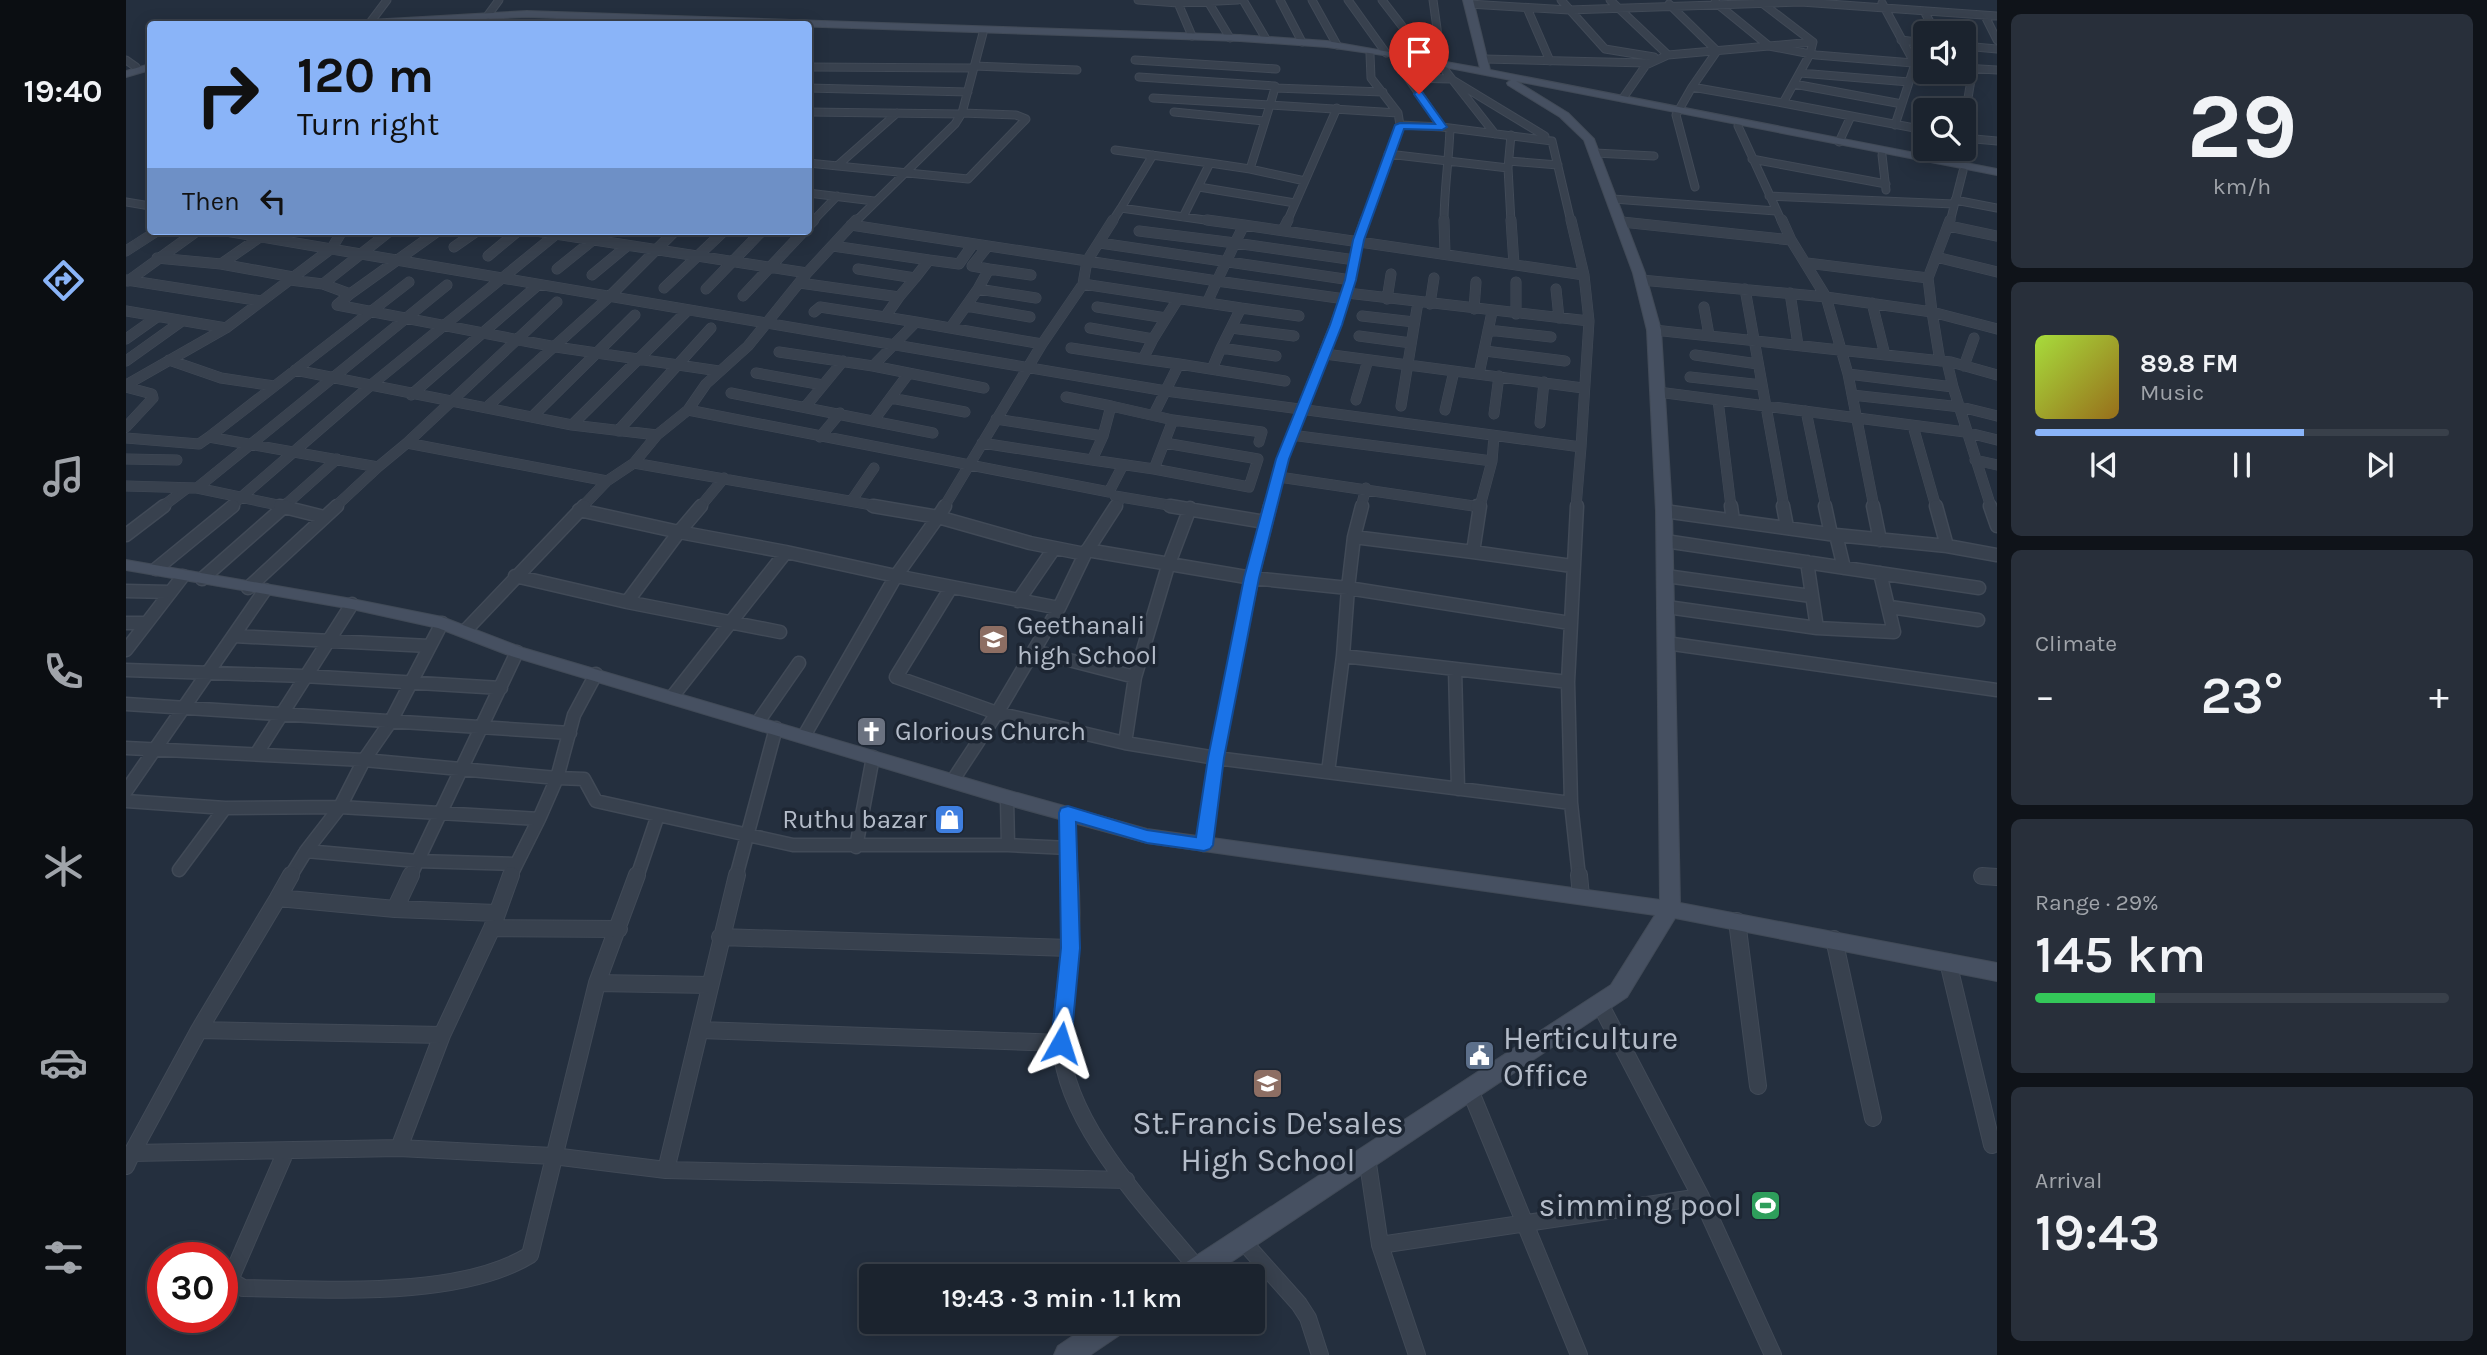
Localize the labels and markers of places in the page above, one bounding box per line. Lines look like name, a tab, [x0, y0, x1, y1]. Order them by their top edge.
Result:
pin	[1389, 22, 1449, 94]
place label: Geethanali high School	[1017, 610, 1158, 671]
school or university icon: Geethanali high School	[977, 623, 1011, 657]
church icon: Glorious Church	[855, 714, 889, 748]
place label: Glorious Church	[895, 716, 1086, 747]
shop icon: Ruthu bazar	[933, 802, 967, 836]
place label: Ruthu bazar	[782, 804, 928, 835]
place label: Herticulture Office	[1503, 1020, 1678, 1094]
public building icon: Herticulture Office	[1463, 1039, 1497, 1073]
school or university icon: St.Francis De'sales High School	[1251, 1067, 1285, 1101]
place label: St.Francis De'sales High School	[1132, 1105, 1404, 1179]
place label: simming pool	[1539, 1187, 1742, 1224]
sports icon: simming pool	[1748, 1188, 1782, 1222]

